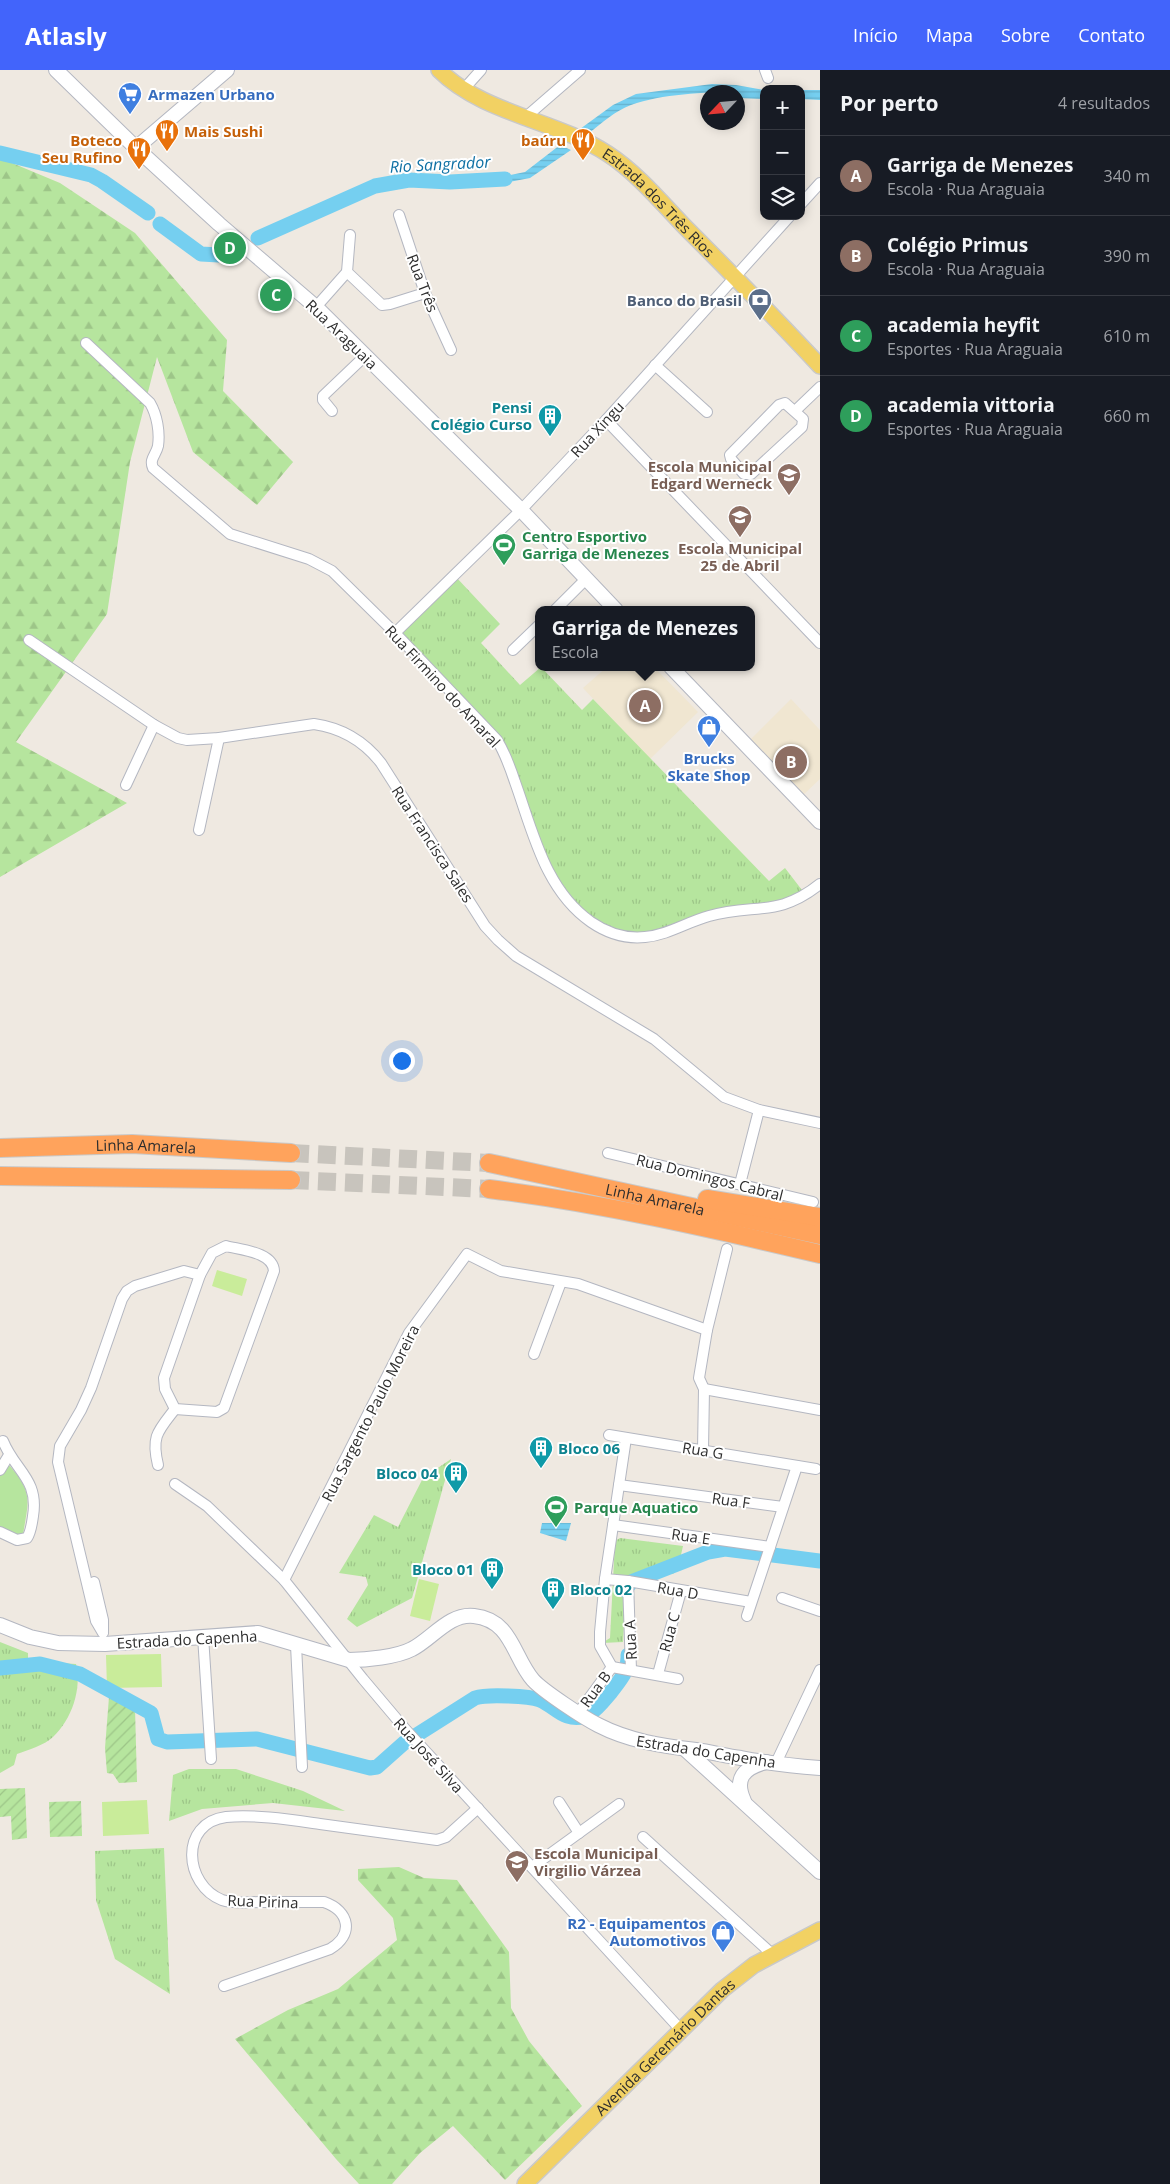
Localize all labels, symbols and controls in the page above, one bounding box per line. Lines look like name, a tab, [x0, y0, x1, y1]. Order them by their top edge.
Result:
text: Atlasly	[25, 19, 107, 52]
text: Início	[853, 23, 898, 47]
text: Mapa	[926, 23, 973, 47]
text: Sobre	[1001, 23, 1050, 47]
text: Contato	[1078, 23, 1145, 47]
supermarket icon: Armazen Urbano	[117, 81, 143, 115]
place label: Armazen Urbano	[148, 84, 275, 104]
north arrow	[700, 85, 745, 130]
map controls	[760, 85, 805, 220]
button: +	[760, 85, 805, 130]
text: Por perto	[840, 89, 939, 117]
text: 4 resultados	[1058, 92, 1150, 114]
restaurant icon: Mais Sushi	[154, 118, 180, 152]
place label: Mais Sushi	[184, 121, 263, 141]
restaurant icon: baúru	[570, 127, 596, 161]
place label: Boteco Seu Rufino	[42, 130, 122, 167]
place label: baúru	[521, 130, 566, 150]
button: −	[760, 130, 805, 175]
restaurant icon: Boteco Seu Rufino	[126, 136, 152, 170]
street label: Estrada dos Três Rios	[599, 143, 719, 261]
water label: Rio Sangrador	[389, 150, 492, 178]
text: Garriga de Menezes	[887, 152, 1073, 178]
text: A	[850, 165, 862, 187]
text: 340 m	[1104, 165, 1150, 187]
button: layers	[760, 175, 805, 220]
text: Escola · Rua Araguaia	[887, 178, 1045, 200]
pin: D	[214, 229, 246, 267]
text: Colégio Primus	[887, 232, 1028, 258]
text: B	[851, 245, 861, 267]
text: 390 m	[1104, 245, 1150, 267]
street label: Rua Três	[403, 251, 443, 315]
text: Escola · Rua Araguaia	[887, 258, 1045, 280]
pin: C	[260, 276, 292, 314]
bank icon: Banco do Brasil	[747, 287, 773, 321]
place label: Banco do Brasil	[627, 290, 742, 310]
street label: Rua Araguaia	[302, 295, 382, 373]
text: academia heyfit	[887, 312, 1040, 338]
text: C	[851, 325, 861, 347]
text: 610 m	[1104, 325, 1150, 347]
text: Esportes · Rua Araguaia	[887, 338, 1063, 360]
text: academia vittoria	[887, 392, 1055, 418]
place label: Pensi Colégio Curso	[431, 397, 532, 434]
street label: Rua Xingu	[566, 397, 628, 461]
building icon: Pensi Colégio Curso	[537, 403, 563, 437]
text: D	[850, 405, 862, 427]
text: 660 m	[1104, 405, 1150, 427]
text: Esportes · Rua Araguaia	[887, 418, 1063, 440]
place label: Escola Municipal Edgard Werneck	[648, 456, 773, 493]
school or university icon: Escola Municipal Edgard Werneck	[776, 462, 802, 496]
school or university icon: Escola Municipal 25 de Abril	[727, 504, 753, 538]
place label: Centro Esportivo Garriga de Menezes	[522, 526, 669, 563]
sports icon: Centro Esportivo Garriga de Menezes	[491, 532, 517, 566]
place label: Escola Municipal 25 de Abril	[678, 538, 802, 575]
popup	[535, 606, 755, 671]
text: Garriga de Menezes	[552, 615, 738, 641]
street label: Rua Firmino do Amaral	[381, 621, 505, 751]
text: Escola	[552, 641, 599, 663]
pin: A	[629, 687, 661, 725]
shop icon: Brucks Skate Shop	[696, 714, 722, 748]
pin: B	[775, 743, 807, 781]
place label: Brucks Skate Shop	[668, 748, 750, 785]
street label: Rua Francisca Sales	[388, 782, 478, 906]
your location	[389, 1048, 415, 1074]
street label: Linha Amarela	[95, 1134, 197, 1158]
street label: Rua Domingos Cabral	[634, 1149, 786, 1205]
street label: Linha Amarela	[604, 1179, 706, 1220]
street label: Rua Sargento Paulo Moreira	[317, 1321, 423, 1505]
building icon: Bloco 06	[528, 1435, 554, 1469]
street label: Rua G	[681, 1437, 725, 1463]
place label: Bloco 06	[558, 1438, 620, 1458]
building icon: Bloco 04	[443, 1460, 469, 1494]
place label: Bloco 04	[376, 1463, 438, 1483]
street label: Rua F	[711, 1487, 752, 1513]
sports icon: Parque Aquatico	[543, 1494, 569, 1528]
place label: Parque Aquatico	[574, 1497, 698, 1517]
street label: Rua E	[670, 1523, 712, 1549]
building icon: Bloco 01	[479, 1556, 505, 1590]
place label: Bloco 01	[412, 1559, 474, 1579]
building icon: Bloco 02	[540, 1576, 566, 1610]
street label: Rua D	[656, 1577, 700, 1603]
place label: Bloco 02	[570, 1579, 632, 1599]
street label: Rua C	[654, 1610, 684, 1654]
street label: Rua A	[619, 1619, 641, 1661]
street label: Estrada do Capenha	[116, 1625, 258, 1653]
street label: Rua B	[575, 1667, 615, 1711]
street label: Rua José Silva	[390, 1713, 468, 1797]
street label: Estrada do Capenha	[635, 1730, 777, 1772]
place label: Escola Municipal Virgilio Várzea	[534, 1843, 658, 1880]
school or university icon: Escola Municipal Virgilio Várzea	[504, 1849, 530, 1883]
street label: Rua Pirina	[227, 1890, 299, 1912]
place label: R2 - Equipamentos Automotivos	[567, 1913, 706, 1950]
shop icon: R2 - Equipamentos Automotivos	[710, 1919, 736, 1953]
street label: Avenida Geremário Dantas	[591, 1974, 739, 2120]

